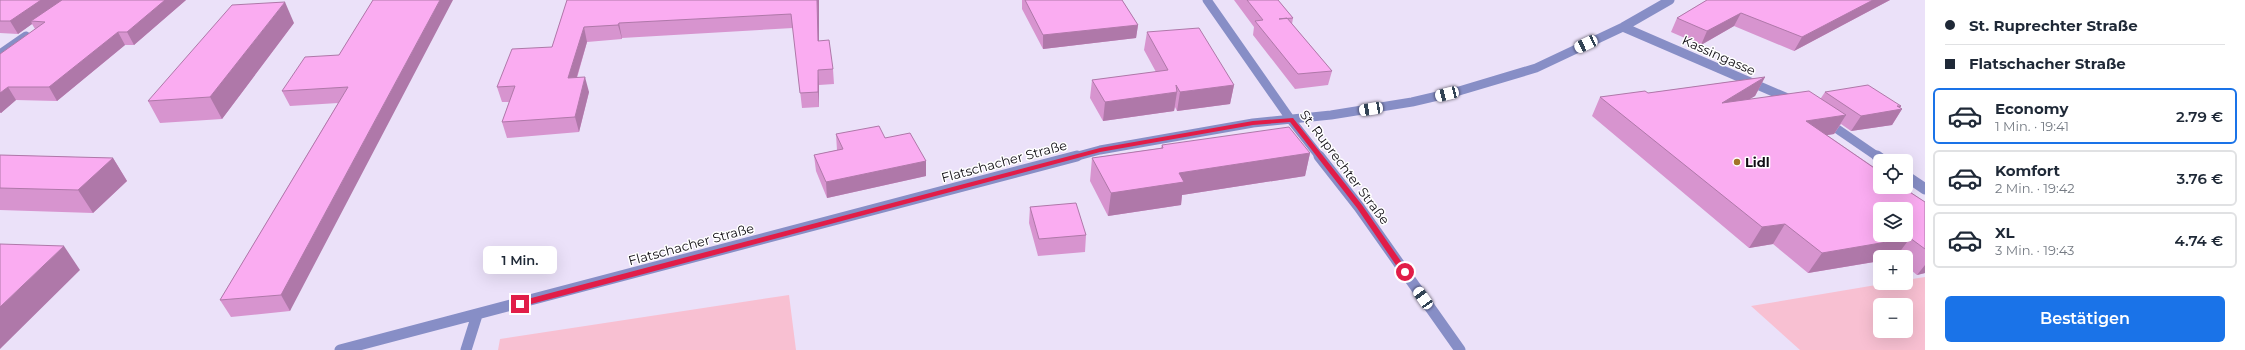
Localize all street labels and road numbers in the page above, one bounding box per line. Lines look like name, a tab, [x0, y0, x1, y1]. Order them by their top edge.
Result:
street label: Kassingasse	[1680, 32, 1758, 78]
street label: St. Ruprechter Straße	[1297, 107, 1393, 227]
street label: Flatschacher Straße	[939, 136, 1069, 185]
street label: Flatschacher Straße	[626, 219, 756, 268]

